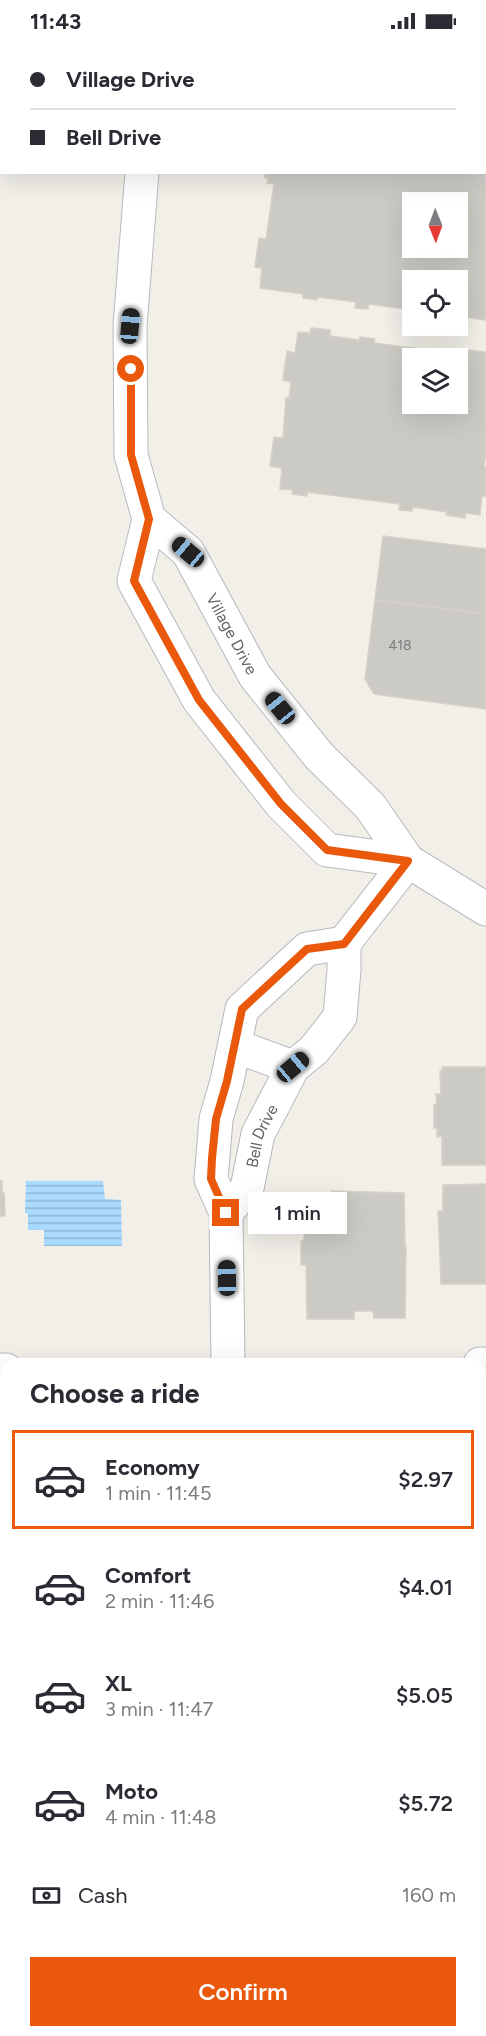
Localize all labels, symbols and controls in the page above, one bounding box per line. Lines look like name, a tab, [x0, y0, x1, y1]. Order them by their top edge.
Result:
text: 11:43	[30, 8, 81, 35]
text: Village Drive	[66, 66, 194, 93]
text: Bell Drive	[66, 124, 161, 151]
north arrow	[402, 192, 468, 258]
map controls	[402, 192, 468, 414]
button: locate	[402, 270, 468, 336]
car	[119, 307, 141, 345]
button: layers	[402, 348, 468, 414]
route start	[117, 355, 144, 382]
car	[168, 534, 208, 570]
street label: Village Drive	[203, 590, 262, 678]
house number: 418	[388, 637, 412, 654]
car	[262, 688, 298, 728]
car	[273, 1049, 313, 1085]
street label: Bell Drive	[242, 1101, 282, 1169]
callout: 1 min	[247, 1192, 346, 1234]
route end	[212, 1199, 239, 1226]
text: 1 min	[274, 1201, 321, 1225]
car	[218, 1260, 236, 1296]
text: Choose a ride	[30, 1377, 199, 1410]
icon: car	[33, 1453, 87, 1507]
text: Economy	[105, 1454, 200, 1481]
text: $2.97	[398, 1466, 453, 1493]
text: 1 min · 11:45	[105, 1481, 211, 1505]
icon: car	[33, 1561, 87, 1615]
text: Comfort	[105, 1562, 191, 1589]
text: $4.01	[398, 1574, 453, 1601]
text: 2 min · 11:46	[105, 1589, 214, 1613]
icon: car	[33, 1669, 87, 1723]
text: XL	[105, 1670, 132, 1697]
text: $5.05	[396, 1682, 453, 1709]
text: 3 min · 11:47	[105, 1697, 213, 1721]
icon: car	[33, 1777, 87, 1831]
text: Moto	[105, 1778, 158, 1805]
text: $5.72	[398, 1790, 453, 1817]
text: 4 min · 11:48	[105, 1805, 216, 1829]
icon: cash	[30, 1879, 63, 1912]
text: Cash	[78, 1882, 128, 1909]
text: 160 m	[402, 1883, 456, 1907]
button: Confirm	[30, 1957, 456, 2026]

